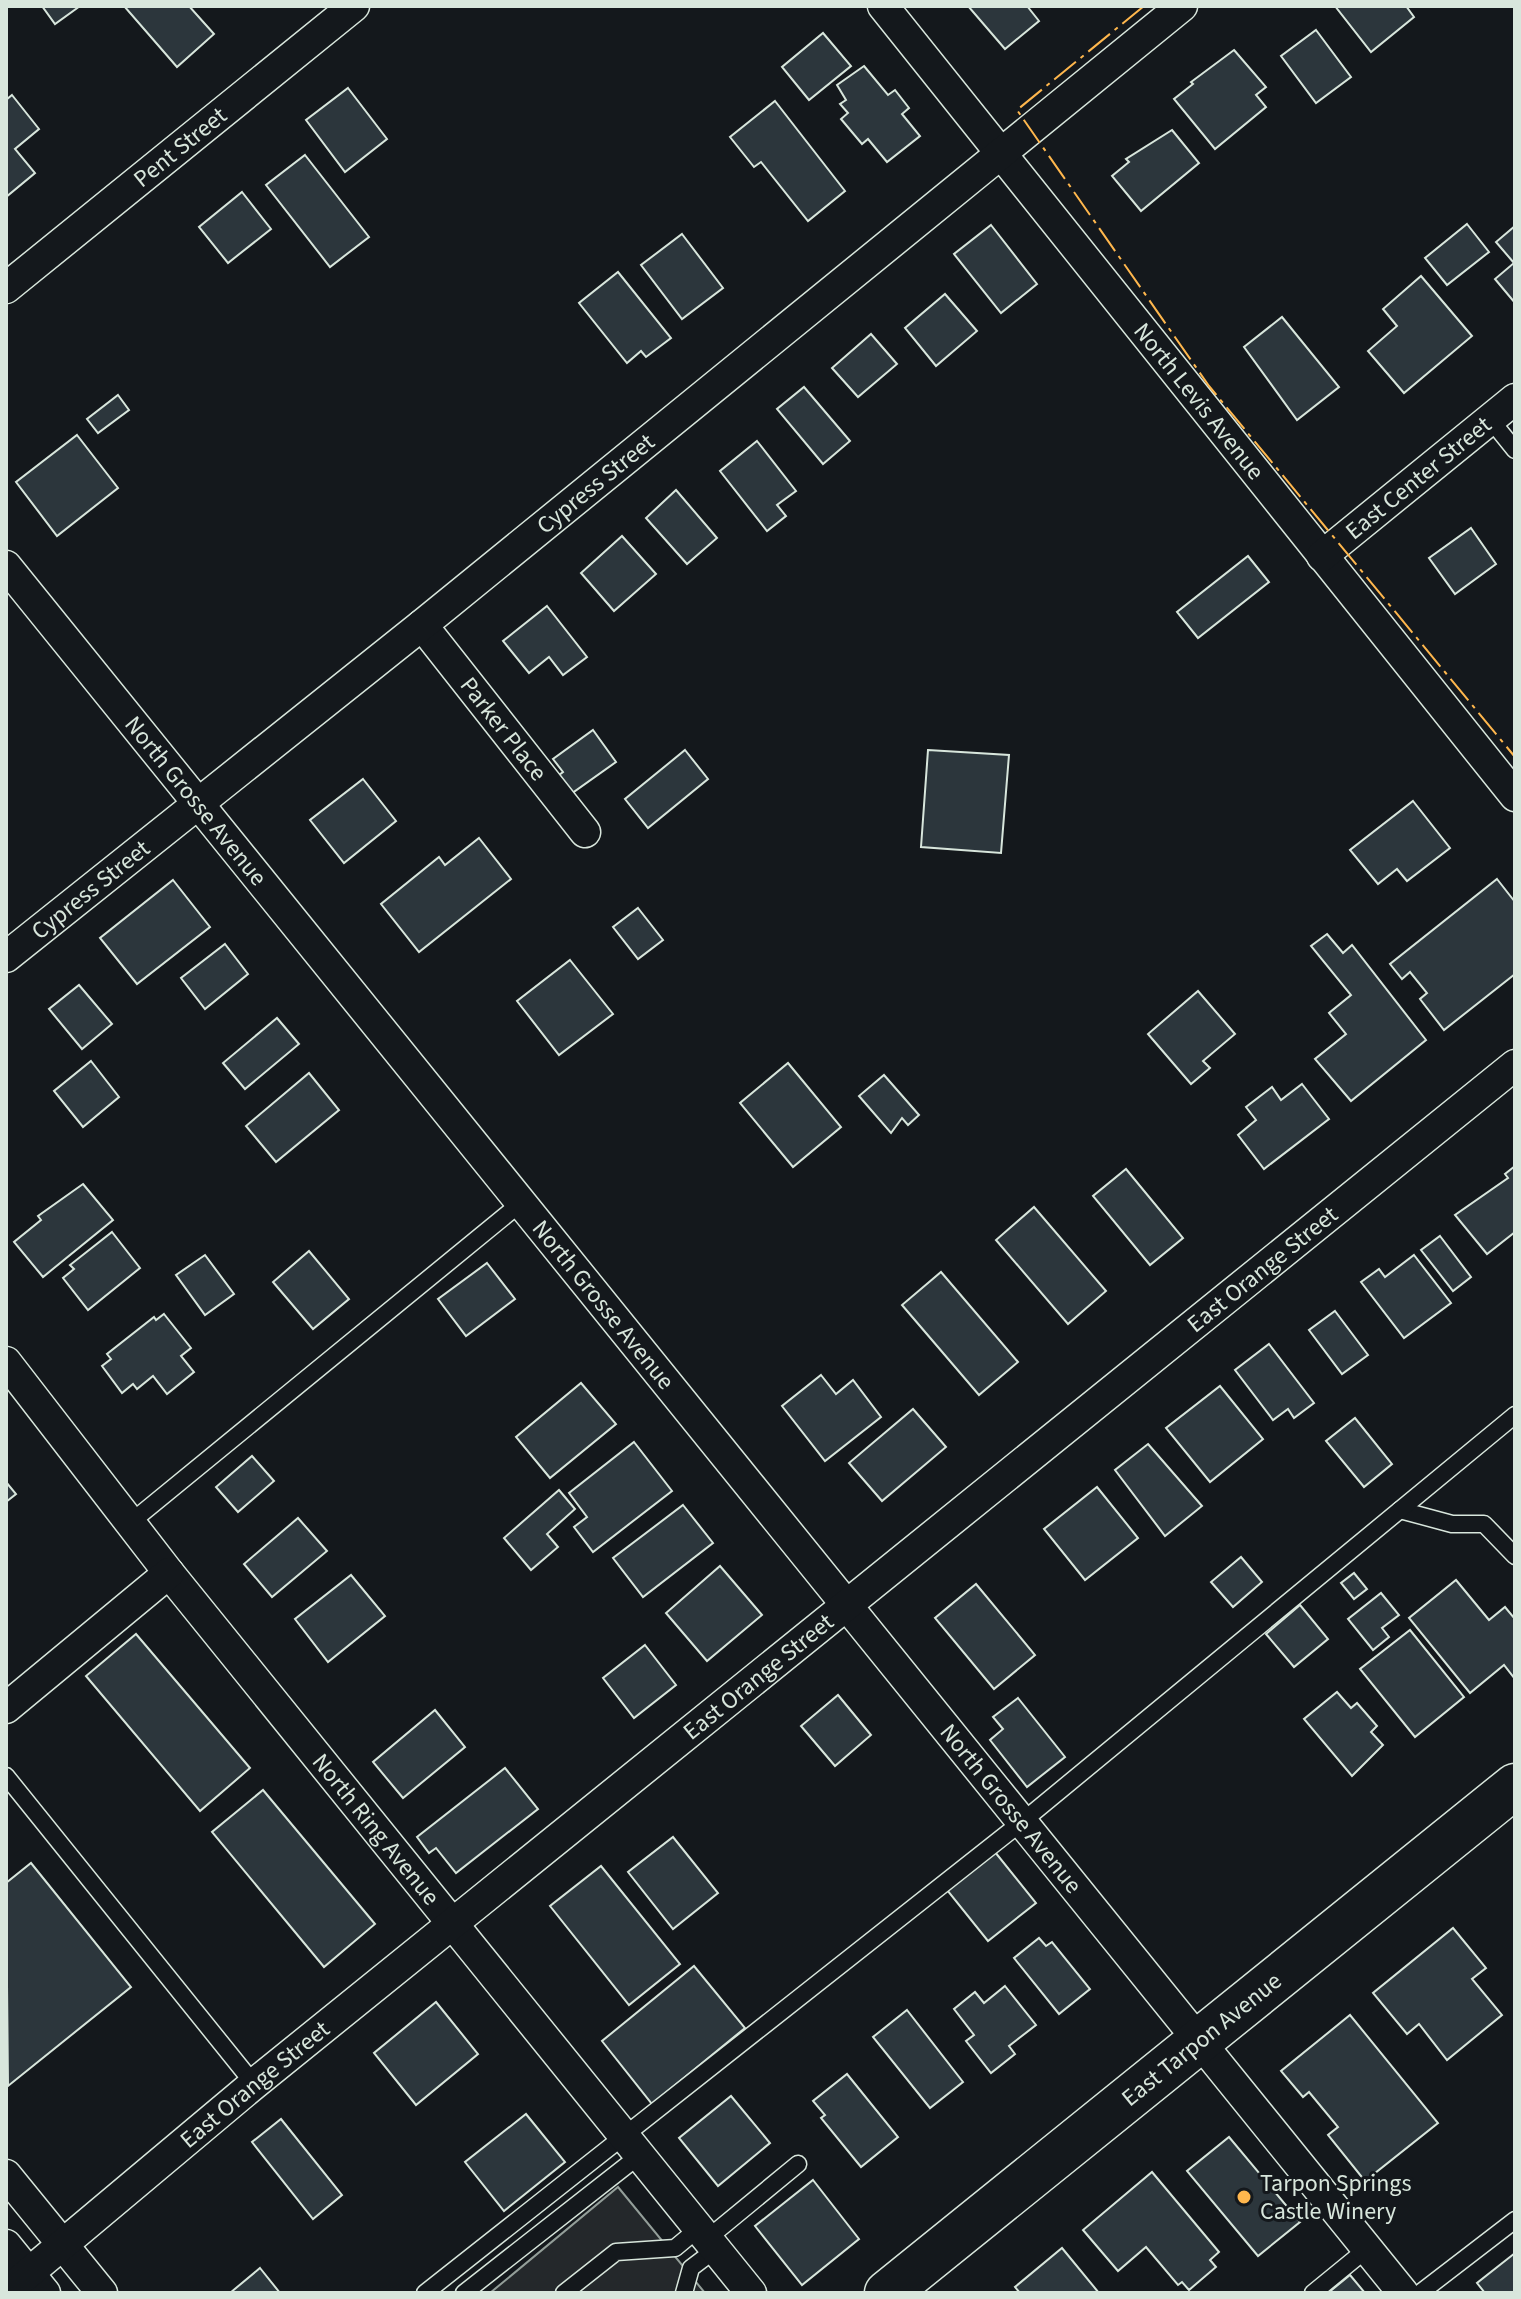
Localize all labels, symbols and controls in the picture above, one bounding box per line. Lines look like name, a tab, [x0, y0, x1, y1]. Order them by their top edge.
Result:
street label: Pent Street	[126, 99, 235, 196]
street label: North Levis Avenue	[1125, 315, 1272, 487]
street label: East Center Street	[1338, 408, 1499, 548]
street label: Cypress Street	[529, 425, 662, 543]
street label: Parker Place	[451, 670, 555, 788]
street label: North Grosse Avenue	[116, 709, 275, 894]
street label: Cypress Street	[24, 832, 158, 948]
street label: East Orange Street	[1180, 1198, 1345, 1341]
street label: North Grosse Avenue	[524, 1212, 683, 1397]
street label: East Orange Street	[676, 1605, 841, 1749]
street label: North Grosse Avenue	[931, 1716, 1090, 1901]
street label: North Ring Avenue	[303, 1746, 448, 1913]
street label: East Tarpon Avenue	[1114, 1964, 1289, 2115]
street label: East Orange Street	[172, 2012, 337, 2157]
place label: Tarpon Springs Castle Winery	[1260, 2166, 1411, 2229]
marker: Tarpon Springs Castle Winery	[1235, 2188, 1253, 2206]

